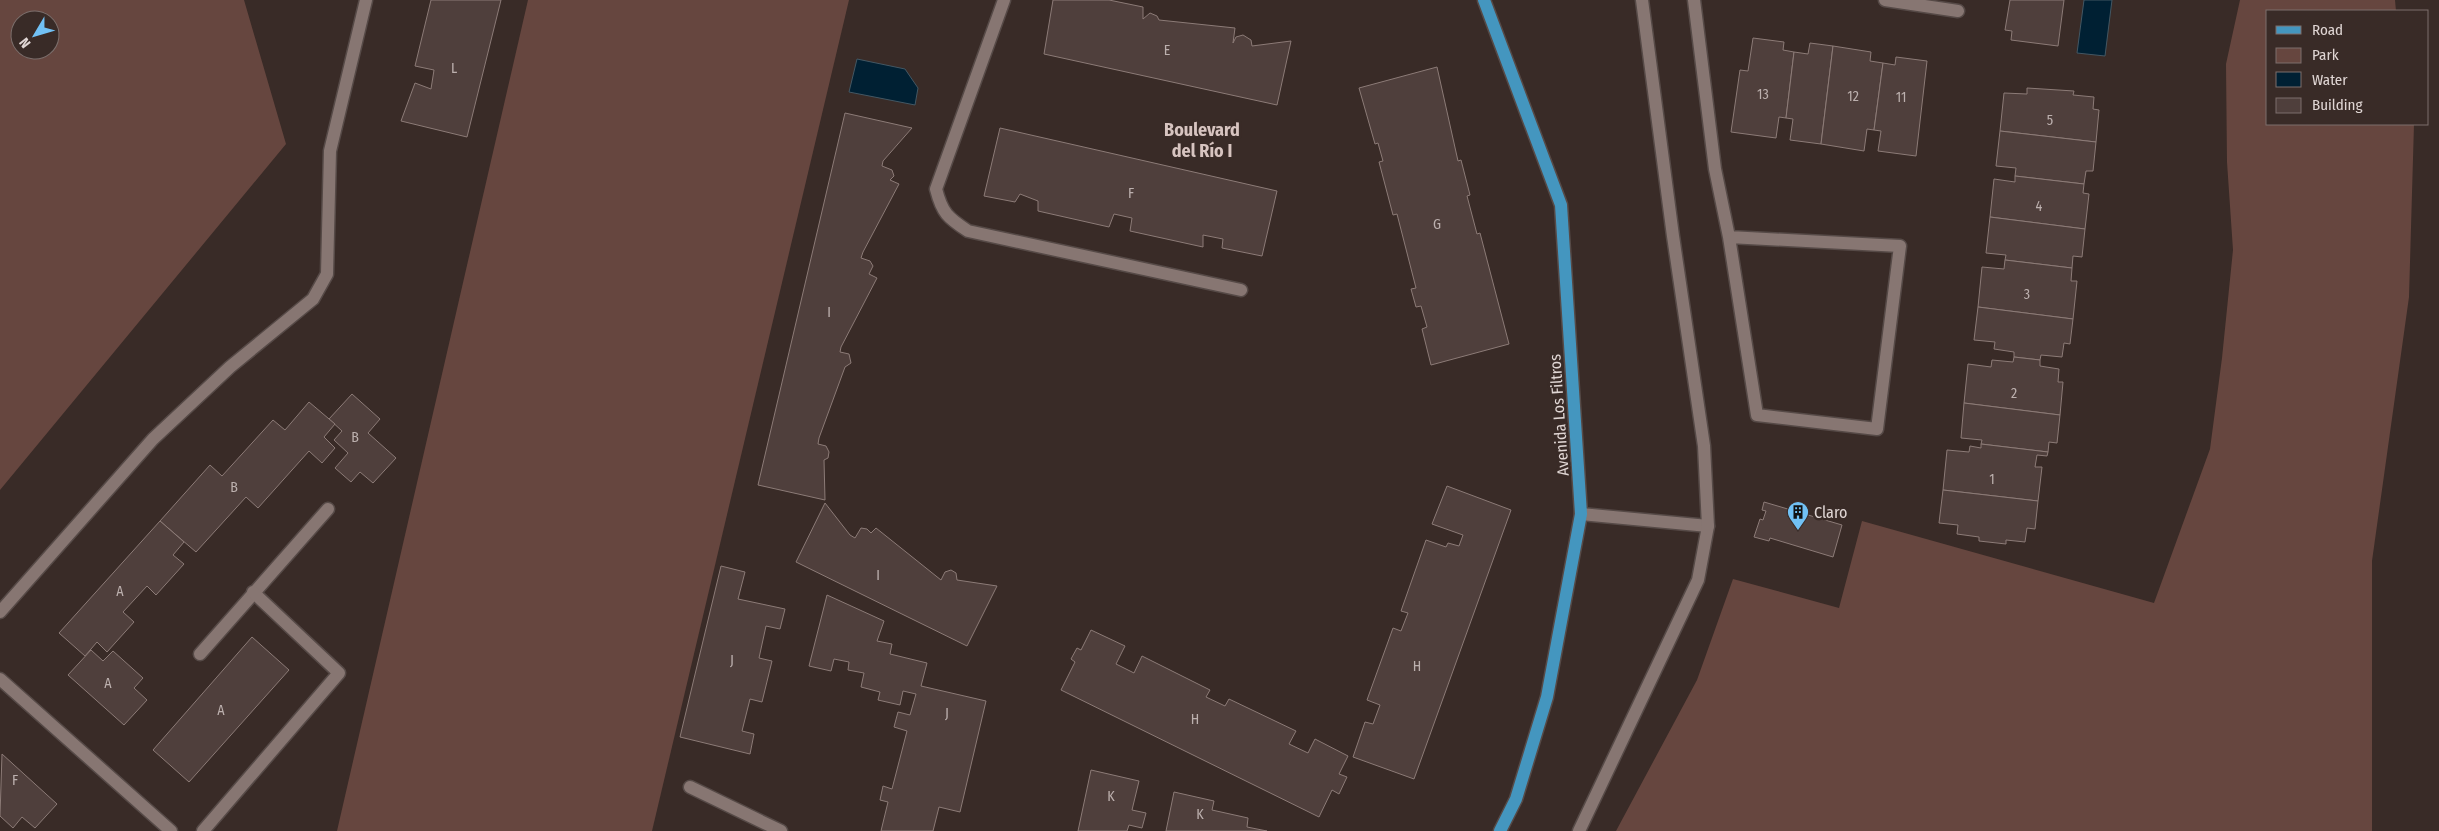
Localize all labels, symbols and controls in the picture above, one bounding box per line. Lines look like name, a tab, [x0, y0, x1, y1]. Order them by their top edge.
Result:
north arrow	[10, 10, 60, 60]
legend	[2266, 10, 2429, 125]
text: Road	[2312, 21, 2343, 39]
text: N	[16, 34, 34, 51]
house number: E	[1164, 42, 1171, 59]
text: Park	[2312, 46, 2339, 64]
house number: L	[451, 60, 457, 77]
text: Water	[2312, 71, 2348, 89]
house number: 13	[1757, 86, 1769, 103]
house number: 12	[1847, 88, 1859, 105]
house number: 11	[1896, 89, 1906, 106]
text: Building	[2312, 96, 2363, 114]
house number: 5	[2047, 112, 2053, 129]
district label: Boulevard del Río I	[1164, 119, 1240, 162]
house number: F	[1128, 185, 1134, 202]
house number: 4	[2036, 198, 2043, 215]
house number: G	[1433, 216, 1441, 233]
house number: 3	[2024, 286, 2030, 303]
house number: I	[827, 304, 831, 321]
street label: Avenida Los Filtros	[1545, 353, 1573, 477]
house number: 2	[2011, 385, 2017, 402]
house number: B	[351, 429, 359, 446]
house number: 1	[1989, 471, 1995, 488]
house number: B	[230, 479, 238, 496]
building icon: Claro	[1786, 500, 1810, 531]
place label: Claro	[1814, 503, 1848, 522]
house number: I	[876, 567, 880, 584]
house number: A	[116, 583, 124, 600]
house number: J	[730, 652, 734, 669]
house number: H	[1413, 658, 1421, 675]
house number: A	[104, 675, 112, 692]
house number: A	[217, 702, 225, 719]
house number: J	[945, 705, 949, 722]
house number: H	[1191, 711, 1199, 728]
house number: F	[12, 772, 18, 789]
house number: K	[1107, 788, 1115, 805]
house number: K	[1196, 806, 1204, 823]

